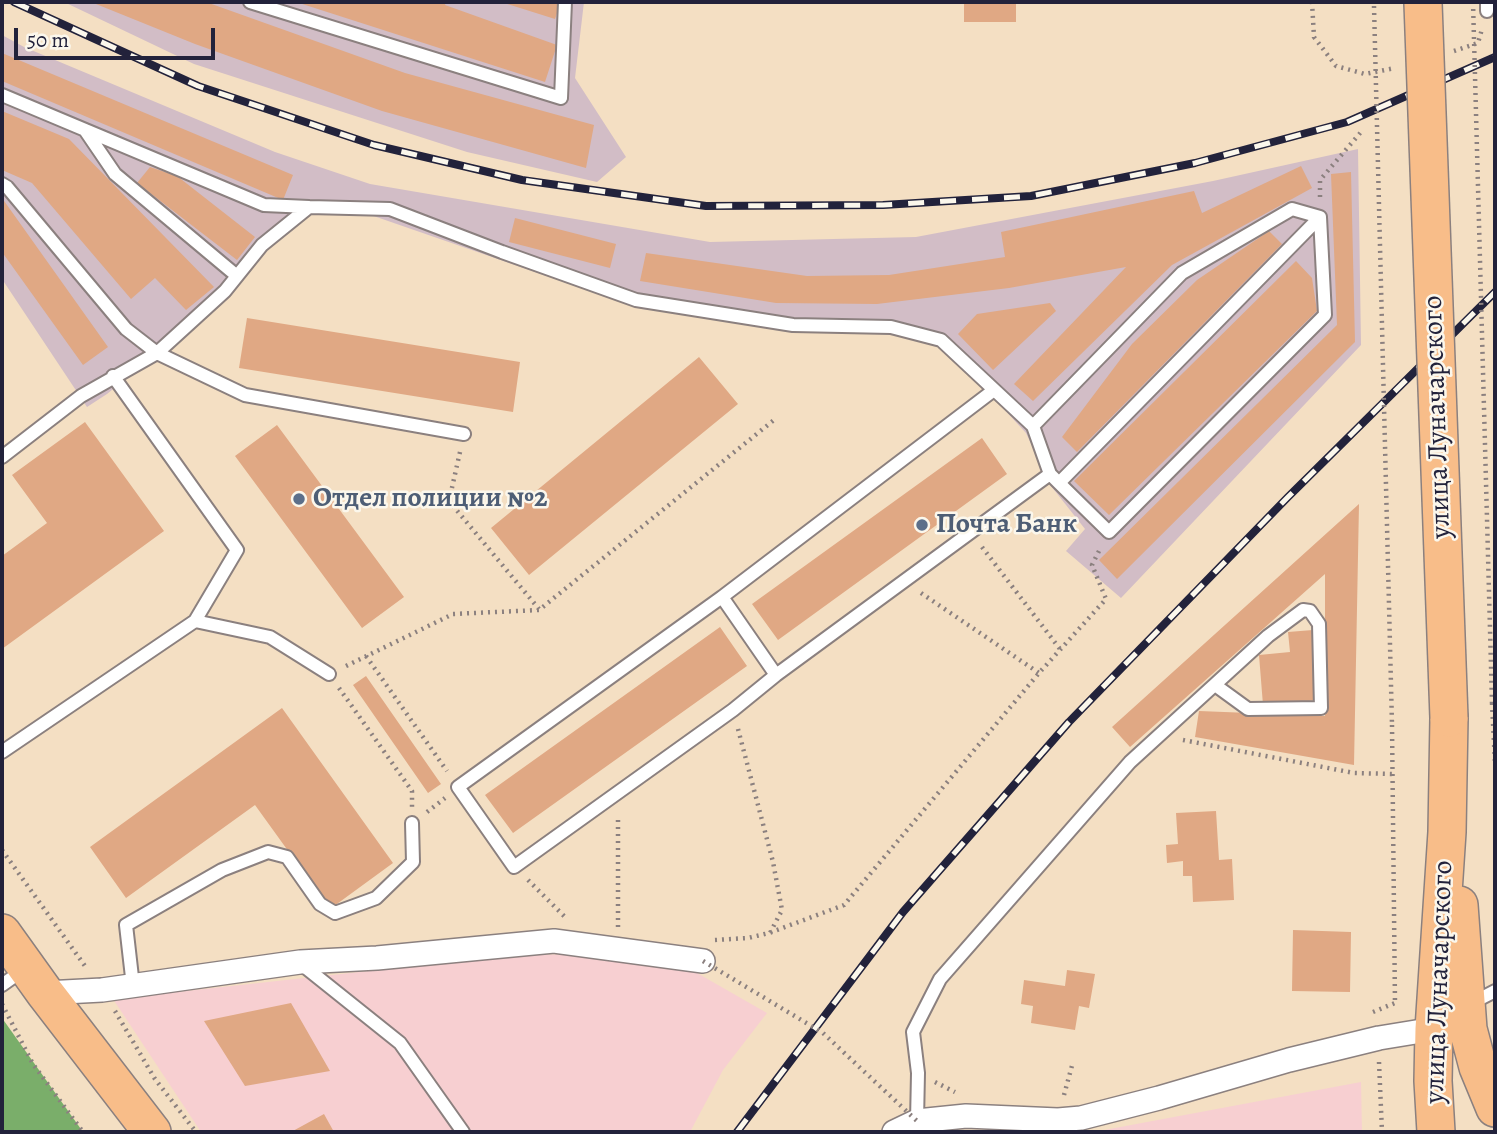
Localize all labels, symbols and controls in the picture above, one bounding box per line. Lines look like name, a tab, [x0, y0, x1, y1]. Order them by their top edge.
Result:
scale bar	[18, 14, 219, 58]
text: 50 m	[27, 26, 69, 54]
street label: улица Луначарского	[1417, 295, 1459, 539]
place label: Отдел полиции №2	[313, 482, 547, 516]
marker: Отдел полиции №2	[291, 491, 307, 507]
place label: Почта Банк	[936, 508, 1077, 542]
marker: Почта Банк	[914, 517, 930, 533]
street label: улица Луначарского	[1419, 860, 1461, 1104]

